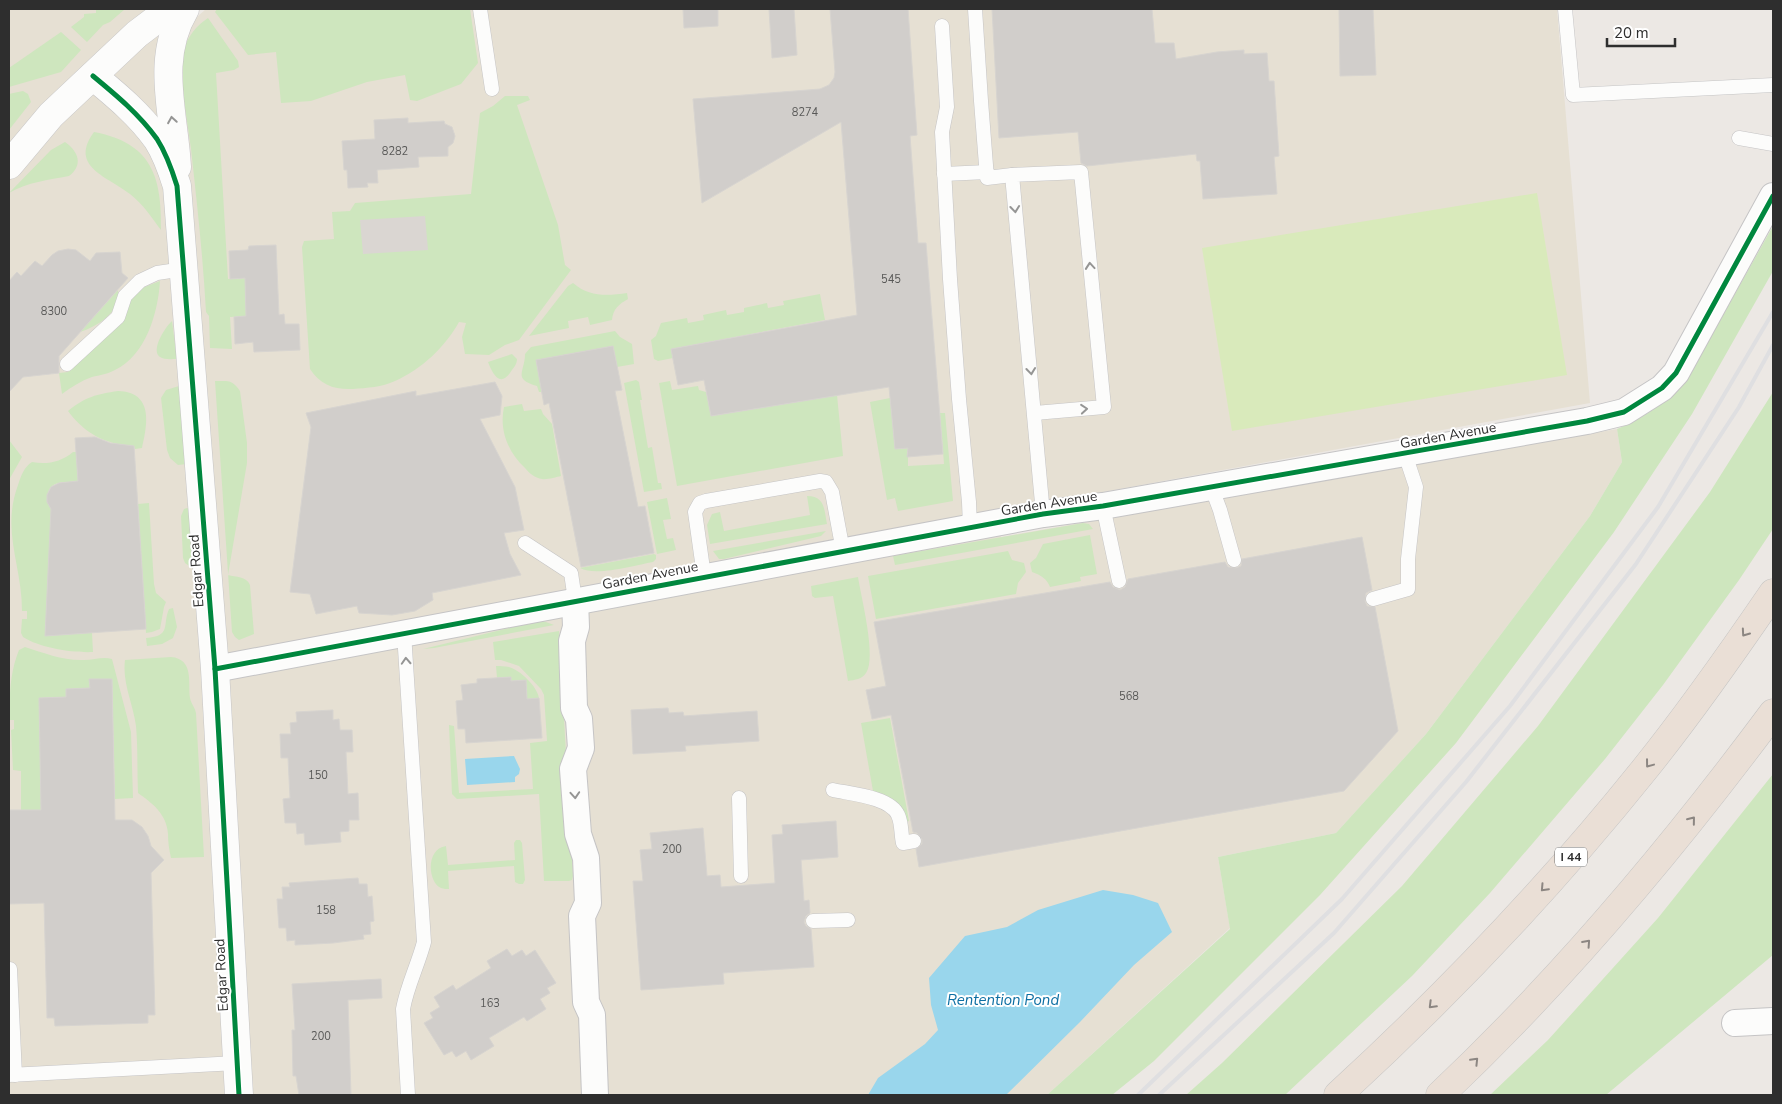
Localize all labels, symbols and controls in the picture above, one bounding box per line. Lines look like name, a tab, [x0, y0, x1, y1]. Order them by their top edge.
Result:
scale bar	[1607, 15, 1674, 47]
text: 20 m	[1614, 23, 1649, 43]
house number: 8274	[792, 105, 819, 120]
one-way arrow	[167, 115, 178, 123]
house number: 8282	[382, 144, 408, 159]
one-way arrow	[1010, 205, 1021, 213]
one-way arrow	[1085, 261, 1096, 269]
house number: 545	[881, 272, 901, 287]
house number: 8300	[41, 304, 68, 319]
one-way arrow	[1025, 367, 1036, 375]
one-way arrow	[1080, 404, 1088, 415]
street label: Garden Avenue	[1399, 418, 1498, 453]
street label: Garden Avenue	[1000, 486, 1099, 520]
street label: Edgar Road	[184, 534, 209, 608]
street label: Garden Avenue	[601, 557, 700, 594]
one-way arrow	[1742, 628, 1752, 637]
one-way arrow	[401, 656, 412, 664]
house number: 568	[1119, 689, 1139, 704]
one-way arrow	[1647, 758, 1655, 767]
house number: 150	[308, 768, 328, 783]
one-way arrow	[569, 792, 580, 800]
one-way arrow	[1686, 816, 1695, 825]
house number: 200	[662, 842, 682, 857]
road number: I 44	[1555, 848, 1587, 866]
one-way arrow	[1541, 882, 1550, 891]
house number: 158	[316, 903, 336, 918]
street label: Edgar Road	[210, 938, 233, 1012]
one-way arrow	[1581, 940, 1590, 949]
water label: Rentention Pond	[947, 990, 1059, 1010]
house number: 163	[480, 996, 500, 1011]
one-way arrow	[1429, 999, 1438, 1008]
house number: 200	[311, 1029, 331, 1044]
one-way arrow	[1469, 1058, 1478, 1067]

